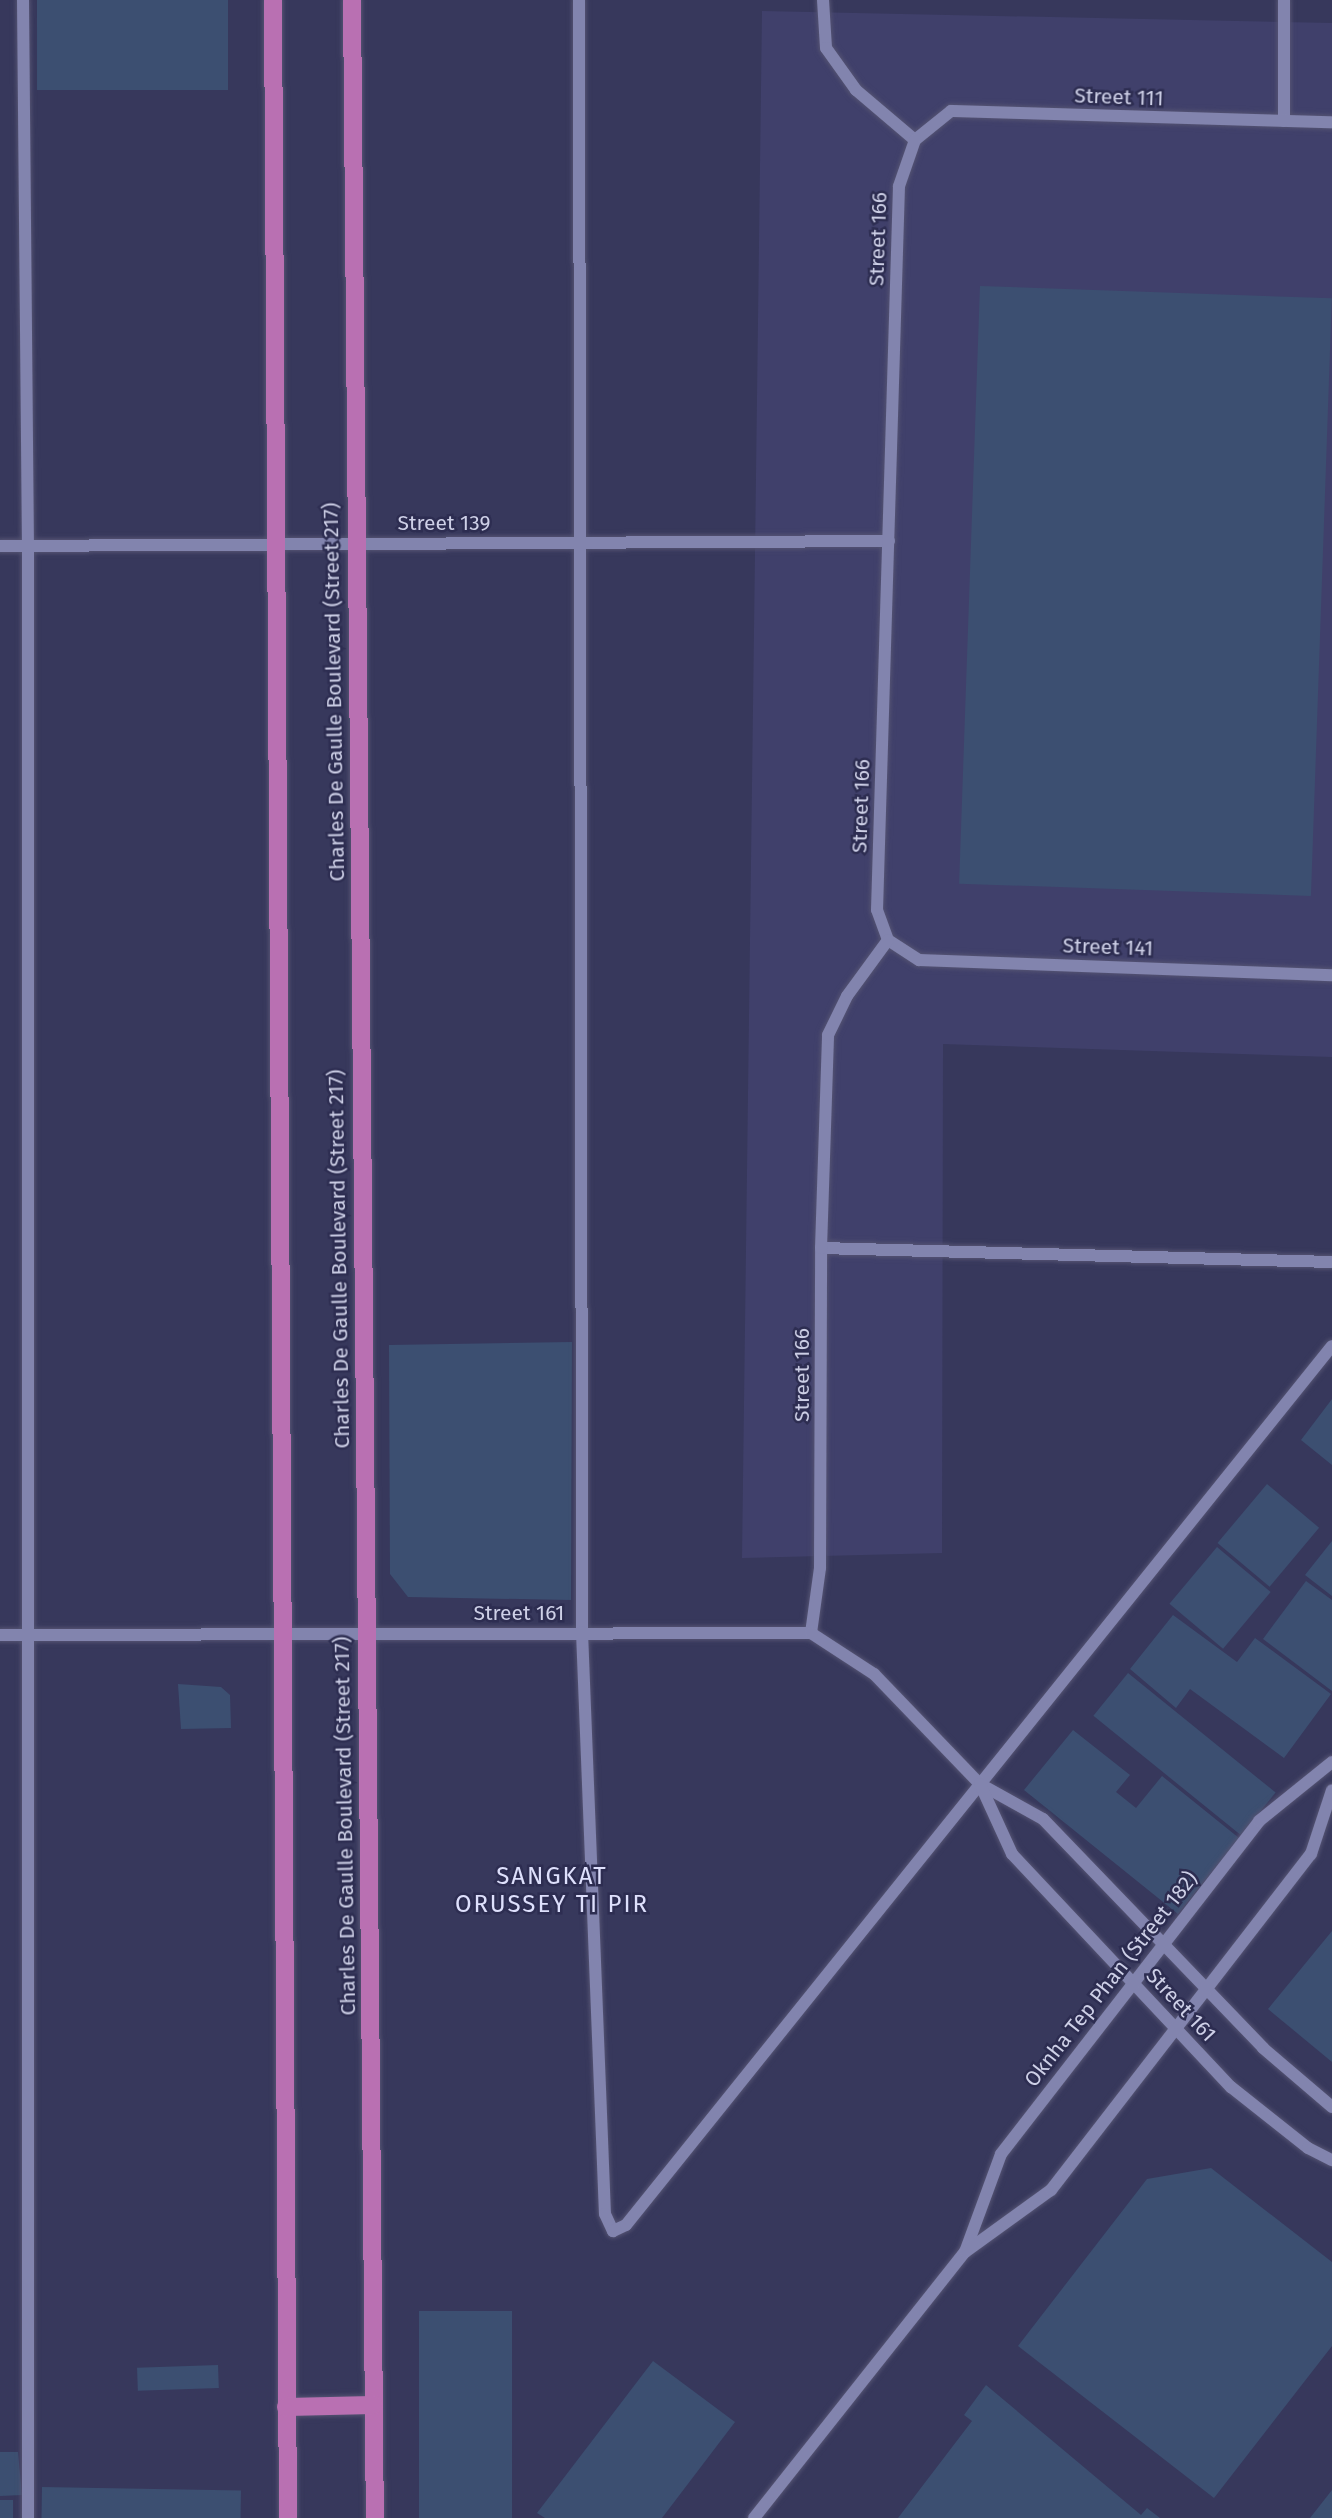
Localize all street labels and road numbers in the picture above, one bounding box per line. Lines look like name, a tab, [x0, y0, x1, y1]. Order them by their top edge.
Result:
street label: Street 111	[1074, 83, 1164, 111]
street label: Street 166	[864, 192, 892, 286]
street label: Charles De Gaulle Boulevard (Street 217)	[318, 502, 350, 882]
street label: Street 139	[398, 510, 490, 536]
street label: Street 166	[847, 759, 875, 853]
street label: Street 141	[1062, 933, 1154, 961]
street label: Charles De Gaulle Boulevard (Street 217)	[323, 1069, 355, 1449]
street label: Street 166	[789, 1328, 815, 1422]
street label: Street 161	[474, 1600, 564, 1626]
street label: Charles De Gaulle Boulevard (Street 217)	[329, 1636, 361, 2016]
street label: Oknha Tep Phan (Street 182)	[1019, 1866, 1203, 2092]
street label: Street 161	[1141, 1963, 1221, 2047]

